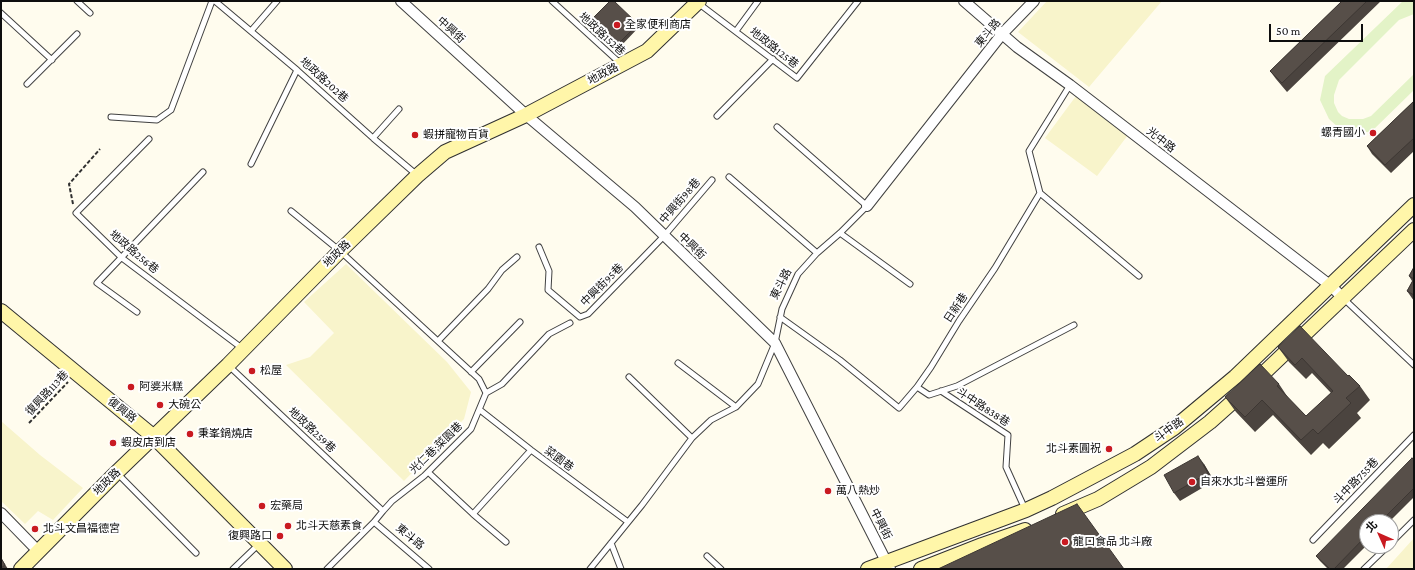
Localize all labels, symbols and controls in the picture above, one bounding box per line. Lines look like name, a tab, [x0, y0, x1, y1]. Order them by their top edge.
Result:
street label: 地政路152巷	[576, 10, 628, 58]
street label: 中興街	[434, 14, 468, 46]
street label: 東斗路	[972, 16, 1004, 50]
scale bar	[1271, 16, 1365, 42]
place label: 全家便利商店	[625, 18, 691, 32]
marker: 全家便利商店	[612, 20, 622, 30]
text: 50 m	[1276, 24, 1300, 38]
street label: 地政路125巷	[747, 25, 801, 71]
street label: 地政路202巷	[297, 55, 351, 105]
street label: 地政路	[585, 60, 621, 88]
street label: 光中路	[1144, 125, 1178, 155]
place label: 螺青國小	[1321, 126, 1365, 140]
place label: 蝦拼寵物百貨	[423, 128, 489, 142]
marker: 螺青國小	[1368, 128, 1378, 138]
marker: 蝦拼寵物百貨	[410, 130, 420, 140]
street label: 中興街98巷	[657, 176, 703, 226]
street label: 地政路256巷	[107, 228, 161, 276]
street label: 中興街	[676, 230, 708, 262]
street label: 地政路	[321, 238, 353, 270]
street label: 中興街95巷	[578, 261, 626, 309]
street label: 東斗路	[768, 266, 794, 302]
street label: 日新巷	[941, 291, 971, 325]
place label: 松屋	[260, 364, 282, 378]
marker: 松屋	[247, 366, 257, 376]
street label: 復興路113巷	[23, 368, 71, 418]
place label: 阿婆米糕	[139, 380, 183, 394]
marker: 阿婆米糕	[126, 382, 136, 392]
street label: 斗中路838巷	[954, 385, 1012, 429]
street label: 復興路	[105, 394, 139, 426]
place label: 大碗公	[168, 398, 201, 412]
marker: 大碗公	[155, 400, 165, 410]
street label: 地政路259巷	[286, 405, 338, 455]
street label: 斗中路	[1152, 415, 1186, 445]
street label: 光仁巷;菜園巷	[407, 419, 465, 477]
place label: 秉峯鍋燒店	[198, 427, 253, 441]
marker: 秉峯鍋燒店	[185, 429, 195, 439]
place label: 蝦皮店到店	[121, 436, 176, 450]
marker: 蝦皮店到店	[108, 438, 118, 448]
place label: 北斗素圓祝	[1046, 442, 1101, 456]
street label: 菜園巷	[542, 444, 576, 474]
marker: 北斗素圓祝	[1104, 444, 1114, 454]
street label: 斗中路755巷	[1331, 455, 1381, 507]
street label: 地政路	[91, 466, 123, 498]
place label: 自來水北斗營運所	[1200, 475, 1288, 489]
marker: 自來水北斗營運所	[1187, 477, 1197, 487]
place label: 萬八熱炒	[836, 484, 880, 498]
marker: 萬八熱炒	[823, 486, 833, 496]
place label: 宏藥局	[270, 499, 303, 513]
marker: 宏藥局	[257, 501, 267, 511]
street label: 中興街	[868, 506, 894, 542]
north arrow	[1359, 514, 1399, 554]
text: 北	[1363, 518, 1379, 534]
place label: 北斗天慈素食	[296, 519, 362, 533]
marker: 北斗天慈素食	[283, 521, 293, 531]
street label: 東斗路	[393, 521, 427, 553]
place label: 北斗文昌福德宮	[43, 522, 120, 536]
marker: 北斗文昌福德宮	[30, 524, 40, 534]
place label: 復興路口	[228, 529, 272, 543]
marker: 復興路口	[275, 531, 285, 541]
place label: 龍口食品 北斗廠	[1073, 535, 1152, 549]
marker: 龍口食品 北斗廠	[1060, 537, 1070, 547]

